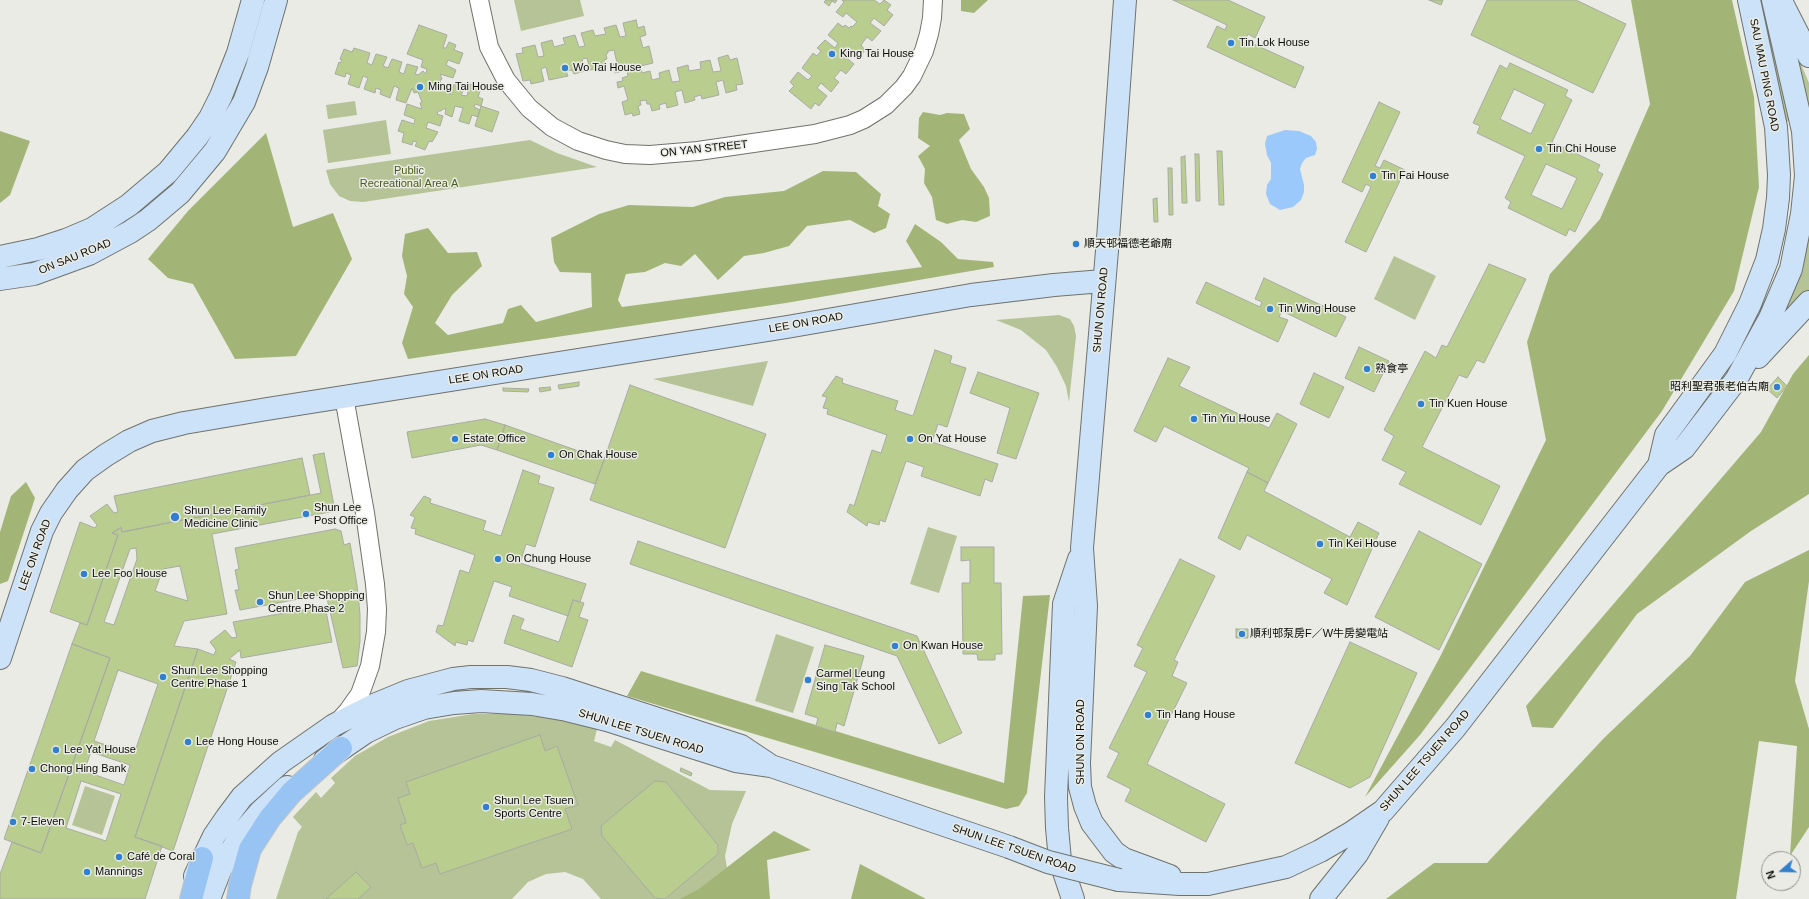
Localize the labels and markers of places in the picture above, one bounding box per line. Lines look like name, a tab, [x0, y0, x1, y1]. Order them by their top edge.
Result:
place label: Tin Lok House	[1239, 36, 1310, 50]
marker: Tin Lok House	[1226, 38, 1236, 48]
place label: King Tai House	[840, 47, 914, 61]
marker: King Tai House	[827, 49, 837, 59]
place label: Wo Tai House	[573, 61, 641, 75]
marker: Wo Tai House	[560, 63, 570, 73]
place label: Ming Tai House	[428, 80, 504, 94]
marker: Ming Tai House	[415, 82, 425, 92]
place label: Tin Chi House	[1547, 142, 1616, 156]
marker: Tin Chi House	[1534, 144, 1544, 154]
place label: Tin Fai House	[1381, 169, 1449, 183]
marker: Tin Fai House	[1368, 171, 1378, 181]
place label: 順天邨福德老爺廟	[1084, 237, 1172, 251]
marker: 順天邨福德老爺廟	[1071, 239, 1081, 249]
place label: Tin Wing House	[1278, 302, 1356, 316]
marker: Tin Wing House	[1265, 304, 1275, 314]
place label: 熟食亭	[1375, 362, 1408, 376]
marker: 熟食亭	[1362, 364, 1372, 374]
place label: 昭利聖君張老伯古廟	[1670, 380, 1769, 394]
marker: 昭利聖君張老伯古廟	[1772, 382, 1782, 392]
place label: Tin Kuen House	[1429, 397, 1507, 411]
marker: Tin Kuen House	[1416, 399, 1426, 409]
place label: Tin Yiu House	[1202, 412, 1270, 426]
marker: Tin Yiu House	[1189, 414, 1199, 424]
place label: Estate Office	[463, 432, 526, 446]
place label: On Yat House	[918, 432, 986, 446]
marker: Estate Office	[450, 434, 460, 444]
marker: On Yat House	[905, 434, 915, 444]
place label: On Chak House	[559, 448, 637, 462]
marker: On Chak House	[546, 450, 556, 460]
place label: Shun Lee Post Office	[314, 501, 368, 527]
place label: Shun Lee Family Medicine Clinic	[184, 504, 267, 530]
marker: Shun Lee Post Office	[301, 509, 311, 519]
marker: Shun Lee Family Medicine Clinic	[169, 511, 181, 523]
place label: Tin Kei House	[1328, 537, 1397, 551]
marker: Tin Kei House	[1315, 539, 1325, 549]
place label: On Chung House	[506, 552, 591, 566]
marker: On Chung House	[493, 554, 503, 564]
place label: Lee Foo House	[92, 567, 167, 581]
marker: Lee Foo House	[79, 569, 89, 579]
place label: Shun Lee Shopping Centre Phase 2	[268, 589, 365, 615]
marker: Shun Lee Shopping Centre Phase 2	[255, 597, 265, 607]
place label: 順利邨泵房F／W牛房變電站	[1250, 627, 1388, 641]
marker: 順利邨泵房F／W牛房變電站	[1237, 629, 1247, 639]
place label: On Kwan House	[903, 639, 983, 653]
marker: On Kwan House	[890, 641, 900, 651]
place label: Shun Lee Shopping Centre Phase 1	[171, 664, 268, 690]
place label: Carmel Leung Sing Tak School	[816, 667, 895, 693]
marker: Shun Lee Shopping Centre Phase 1	[158, 672, 168, 682]
marker: Carmel Leung Sing Tak School	[803, 675, 813, 685]
place label: Tin Hang House	[1156, 708, 1235, 722]
marker: Tin Hang House	[1143, 710, 1153, 720]
place label: Lee Hong House	[196, 735, 279, 749]
marker: Lee Hong House	[183, 737, 193, 747]
place label: Lee Yat House	[64, 743, 136, 757]
marker: Lee Yat House	[51, 745, 61, 755]
place label: Chong Hing Bank	[40, 762, 126, 776]
marker: Chong Hing Bank	[27, 764, 37, 774]
place label: Shun Lee Tsuen Sports Centre	[494, 794, 574, 820]
marker: Shun Lee Tsuen Sports Centre	[481, 802, 491, 812]
place label: 7-Eleven	[21, 815, 64, 829]
marker: 7-Eleven	[8, 817, 18, 827]
place label: Café de Coral	[127, 850, 195, 864]
marker: Café de Coral	[114, 852, 124, 862]
place label: Mannings	[95, 865, 143, 879]
marker: Mannings	[82, 867, 92, 877]

